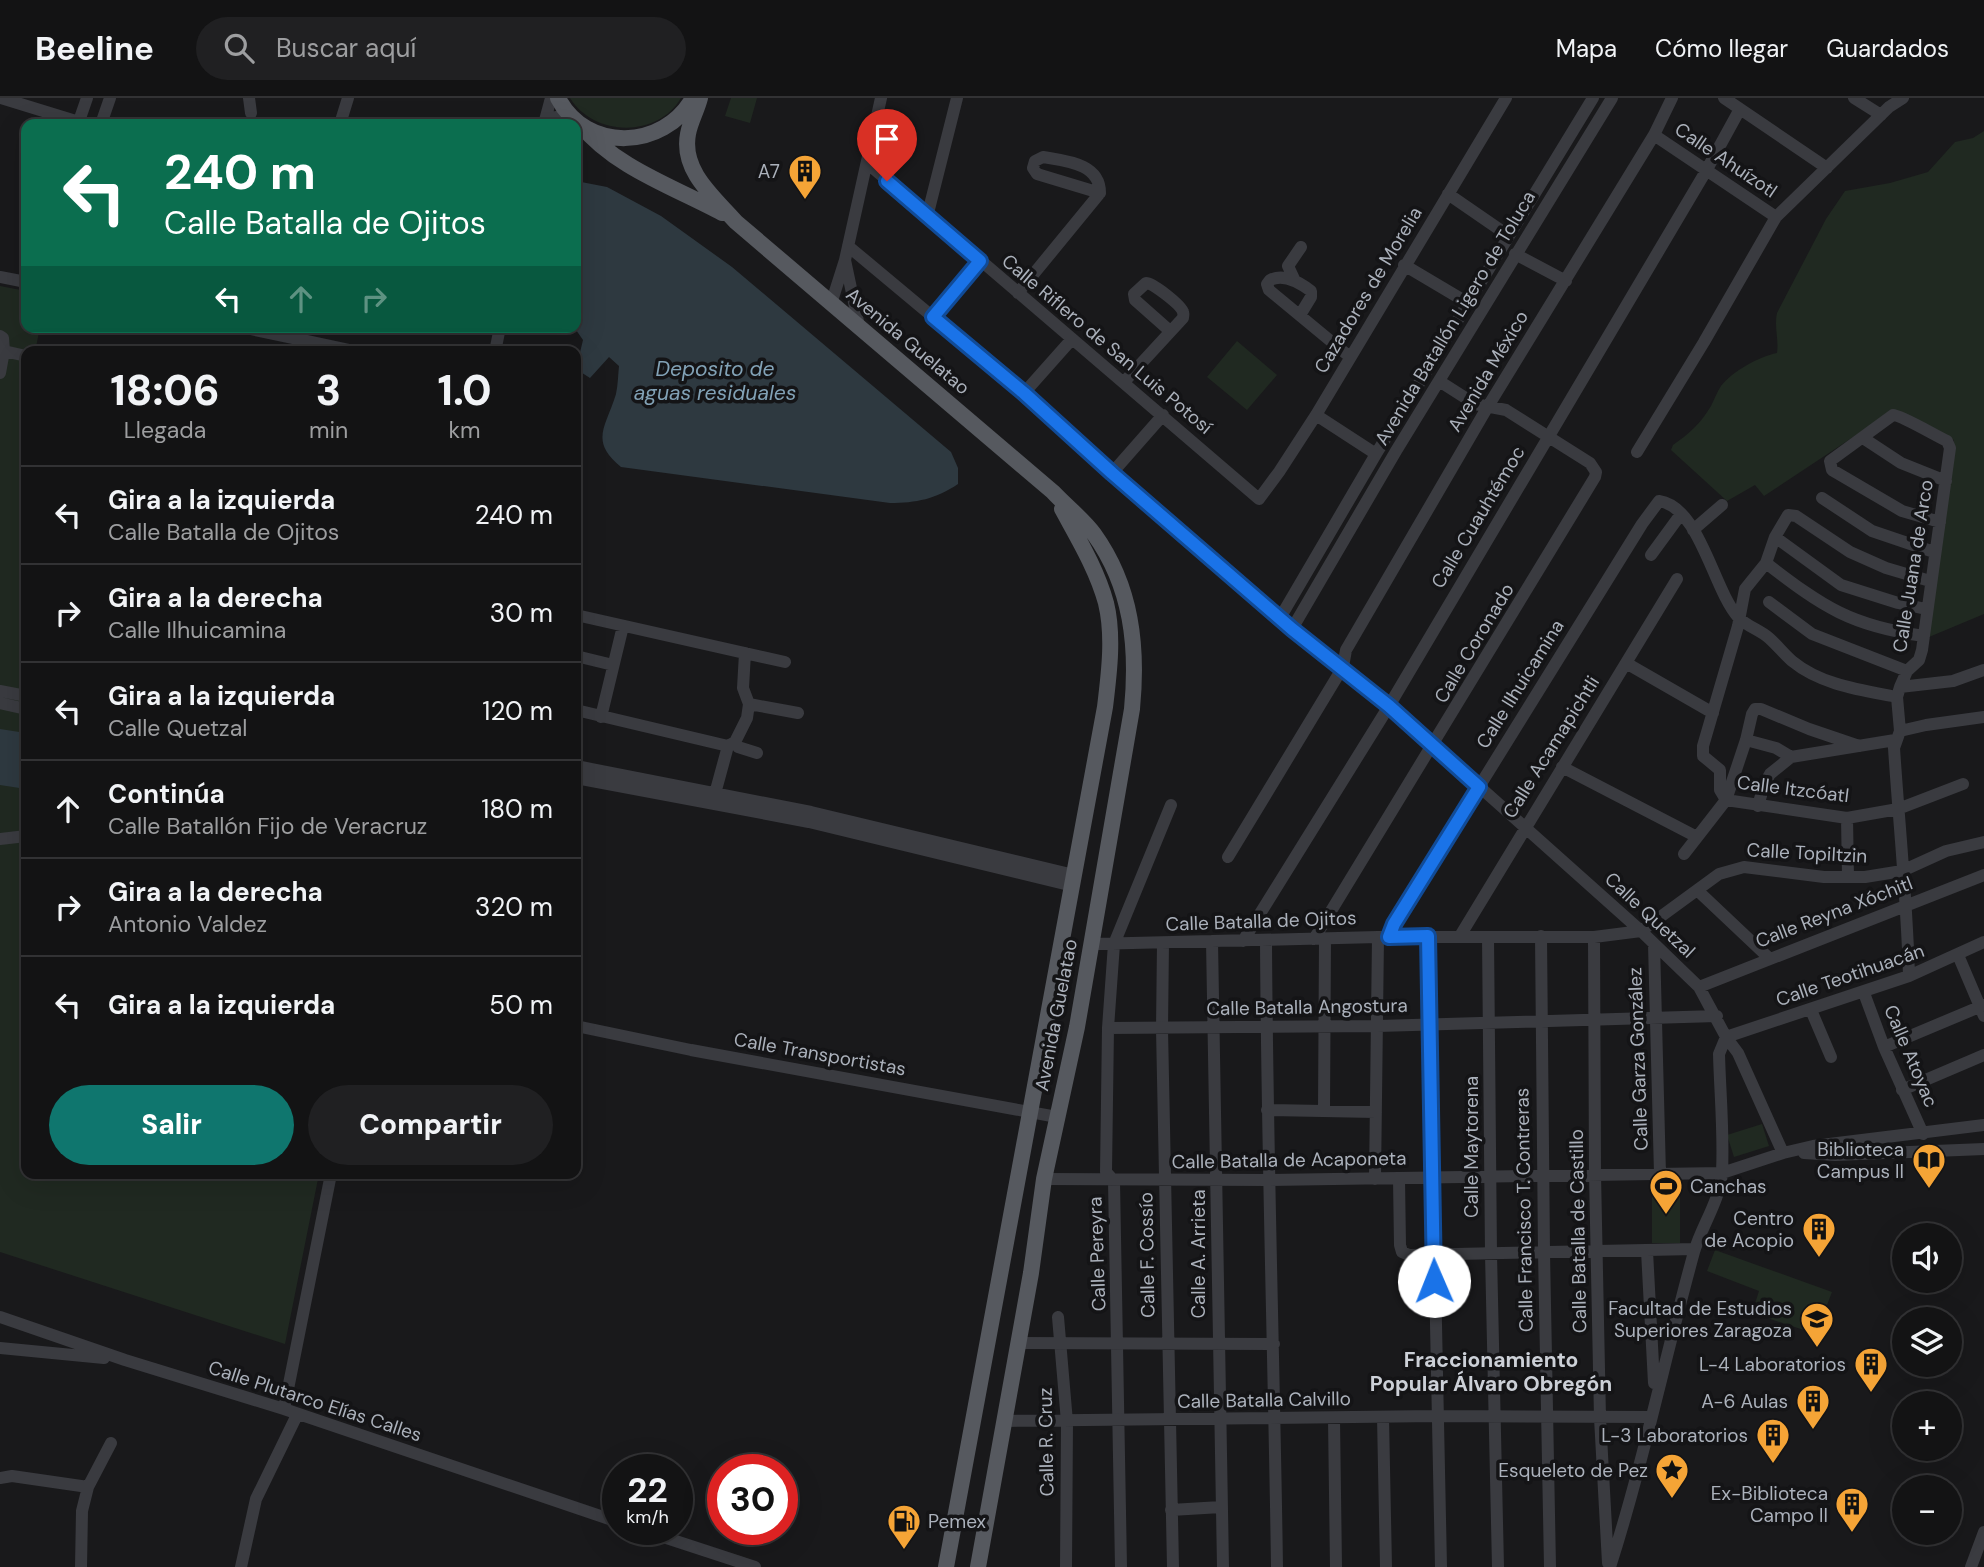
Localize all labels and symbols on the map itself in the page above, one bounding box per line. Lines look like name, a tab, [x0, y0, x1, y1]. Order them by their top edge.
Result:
pin	[857, 109, 917, 181]
street label: Calle Ahuízotl	[1670, 117, 1782, 203]
building icon: A7	[786, 152, 824, 201]
place label: A7	[758, 159, 780, 184]
street label: Avenida Batallón Ligero de Toluca	[1369, 186, 1541, 450]
street label: Cazadores de Morelia	[1308, 202, 1428, 378]
street label: Calle Riflero de San Luis Potosí	[997, 249, 1218, 440]
street label: Avenida Guelatao	[841, 282, 975, 400]
street label: Avenida México	[1442, 306, 1534, 436]
water label: Deposito de aguas residuales	[634, 355, 796, 407]
street label: Calle Cuauhtémoc	[1426, 441, 1530, 593]
street label: Calle Juana de Arco	[1887, 478, 1939, 654]
street label: Calle Coronado	[1428, 578, 1520, 708]
street label: Calle Ilhuicamina	[1470, 615, 1570, 753]
street label: Calle Acamapichtli	[1497, 671, 1605, 823]
street label: Calle Itzcóatl	[1736, 770, 1850, 808]
street label: Calle Topiltzin	[1746, 837, 1868, 869]
street label: Calle Quetzal	[1599, 867, 1701, 963]
street label: Calle Reyna Xóchitl	[1752, 871, 1916, 953]
street label: Calle Batalla de Ojitos	[1165, 905, 1357, 937]
street label: Avenida Guelatao	[1029, 937, 1083, 1093]
street label: Calle Teotihuacán	[1773, 938, 1927, 1012]
street label: Calle Garza González	[1622, 967, 1654, 1151]
street label: Calle Batalla Angostura	[1206, 993, 1408, 1021]
street label: Calle Atoyac	[1878, 1001, 1944, 1111]
street label: Calle Transportistas	[732, 1027, 908, 1081]
street label: Calle Maytorena	[1459, 1076, 1484, 1218]
street label: Calle Francisco T. Contreras	[1509, 1088, 1539, 1332]
street label: Calle Batalla de Castillo	[1564, 1129, 1592, 1333]
place label: Biblioteca Campus II	[1817, 1137, 1904, 1184]
library icon: Biblioteca Campus II	[1910, 1141, 1948, 1190]
street label: Calle Batalla de Acaponeta	[1171, 1145, 1407, 1175]
sports icon: Canchas	[1647, 1167, 1685, 1216]
place label: Canchas	[1690, 1174, 1767, 1199]
street label: Calle A. Arrieta	[1186, 1189, 1211, 1319]
street label: Calle F. Cossío	[1133, 1192, 1161, 1318]
street label: Calle Pereyra	[1083, 1196, 1111, 1312]
place label: Centro de Acopio	[1704, 1206, 1794, 1253]
building icon: Centro de Acopio	[1800, 1210, 1838, 1259]
position arrow	[1397, 1244, 1471, 1318]
place label: Facultad de Estudios Superiores Zaragoza	[1608, 1296, 1792, 1343]
school or university icon: Facultad de Estudios Superiores Zaragoza	[1798, 1300, 1836, 1349]
building icon: L-4 Laboratorios	[1852, 1345, 1890, 1394]
district label: Fraccionamiento Popular Álvaro Obregón	[1370, 1346, 1612, 1398]
place label: L-4 Laboratorios	[1699, 1352, 1846, 1377]
street label: Calle Plutarco Elías Calles	[205, 1355, 425, 1447]
building icon: A-6 Aulas	[1794, 1382, 1832, 1431]
street label: Calle Batalla Calvillo	[1177, 1386, 1351, 1414]
street label: Calle R. Cruz	[1033, 1387, 1059, 1497]
place label: A-6 Aulas	[1701, 1389, 1788, 1414]
building icon: L-3 Laboratorios	[1754, 1416, 1792, 1465]
place label: L-3 Laboratorios	[1601, 1423, 1748, 1448]
place icon: Esqueleto de Pez	[1653, 1451, 1691, 1500]
speed limit sign: 30	[707, 1454, 798, 1545]
place label: Esqueleto de Pez	[1498, 1458, 1648, 1483]
place label: Ex-Biblioteca Campo II	[1711, 1481, 1828, 1528]
building icon: Ex-Biblioteca Campo II	[1833, 1485, 1871, 1534]
fuel station icon: Pemex	[885, 1502, 923, 1551]
place label: Pemex	[928, 1509, 987, 1534]

